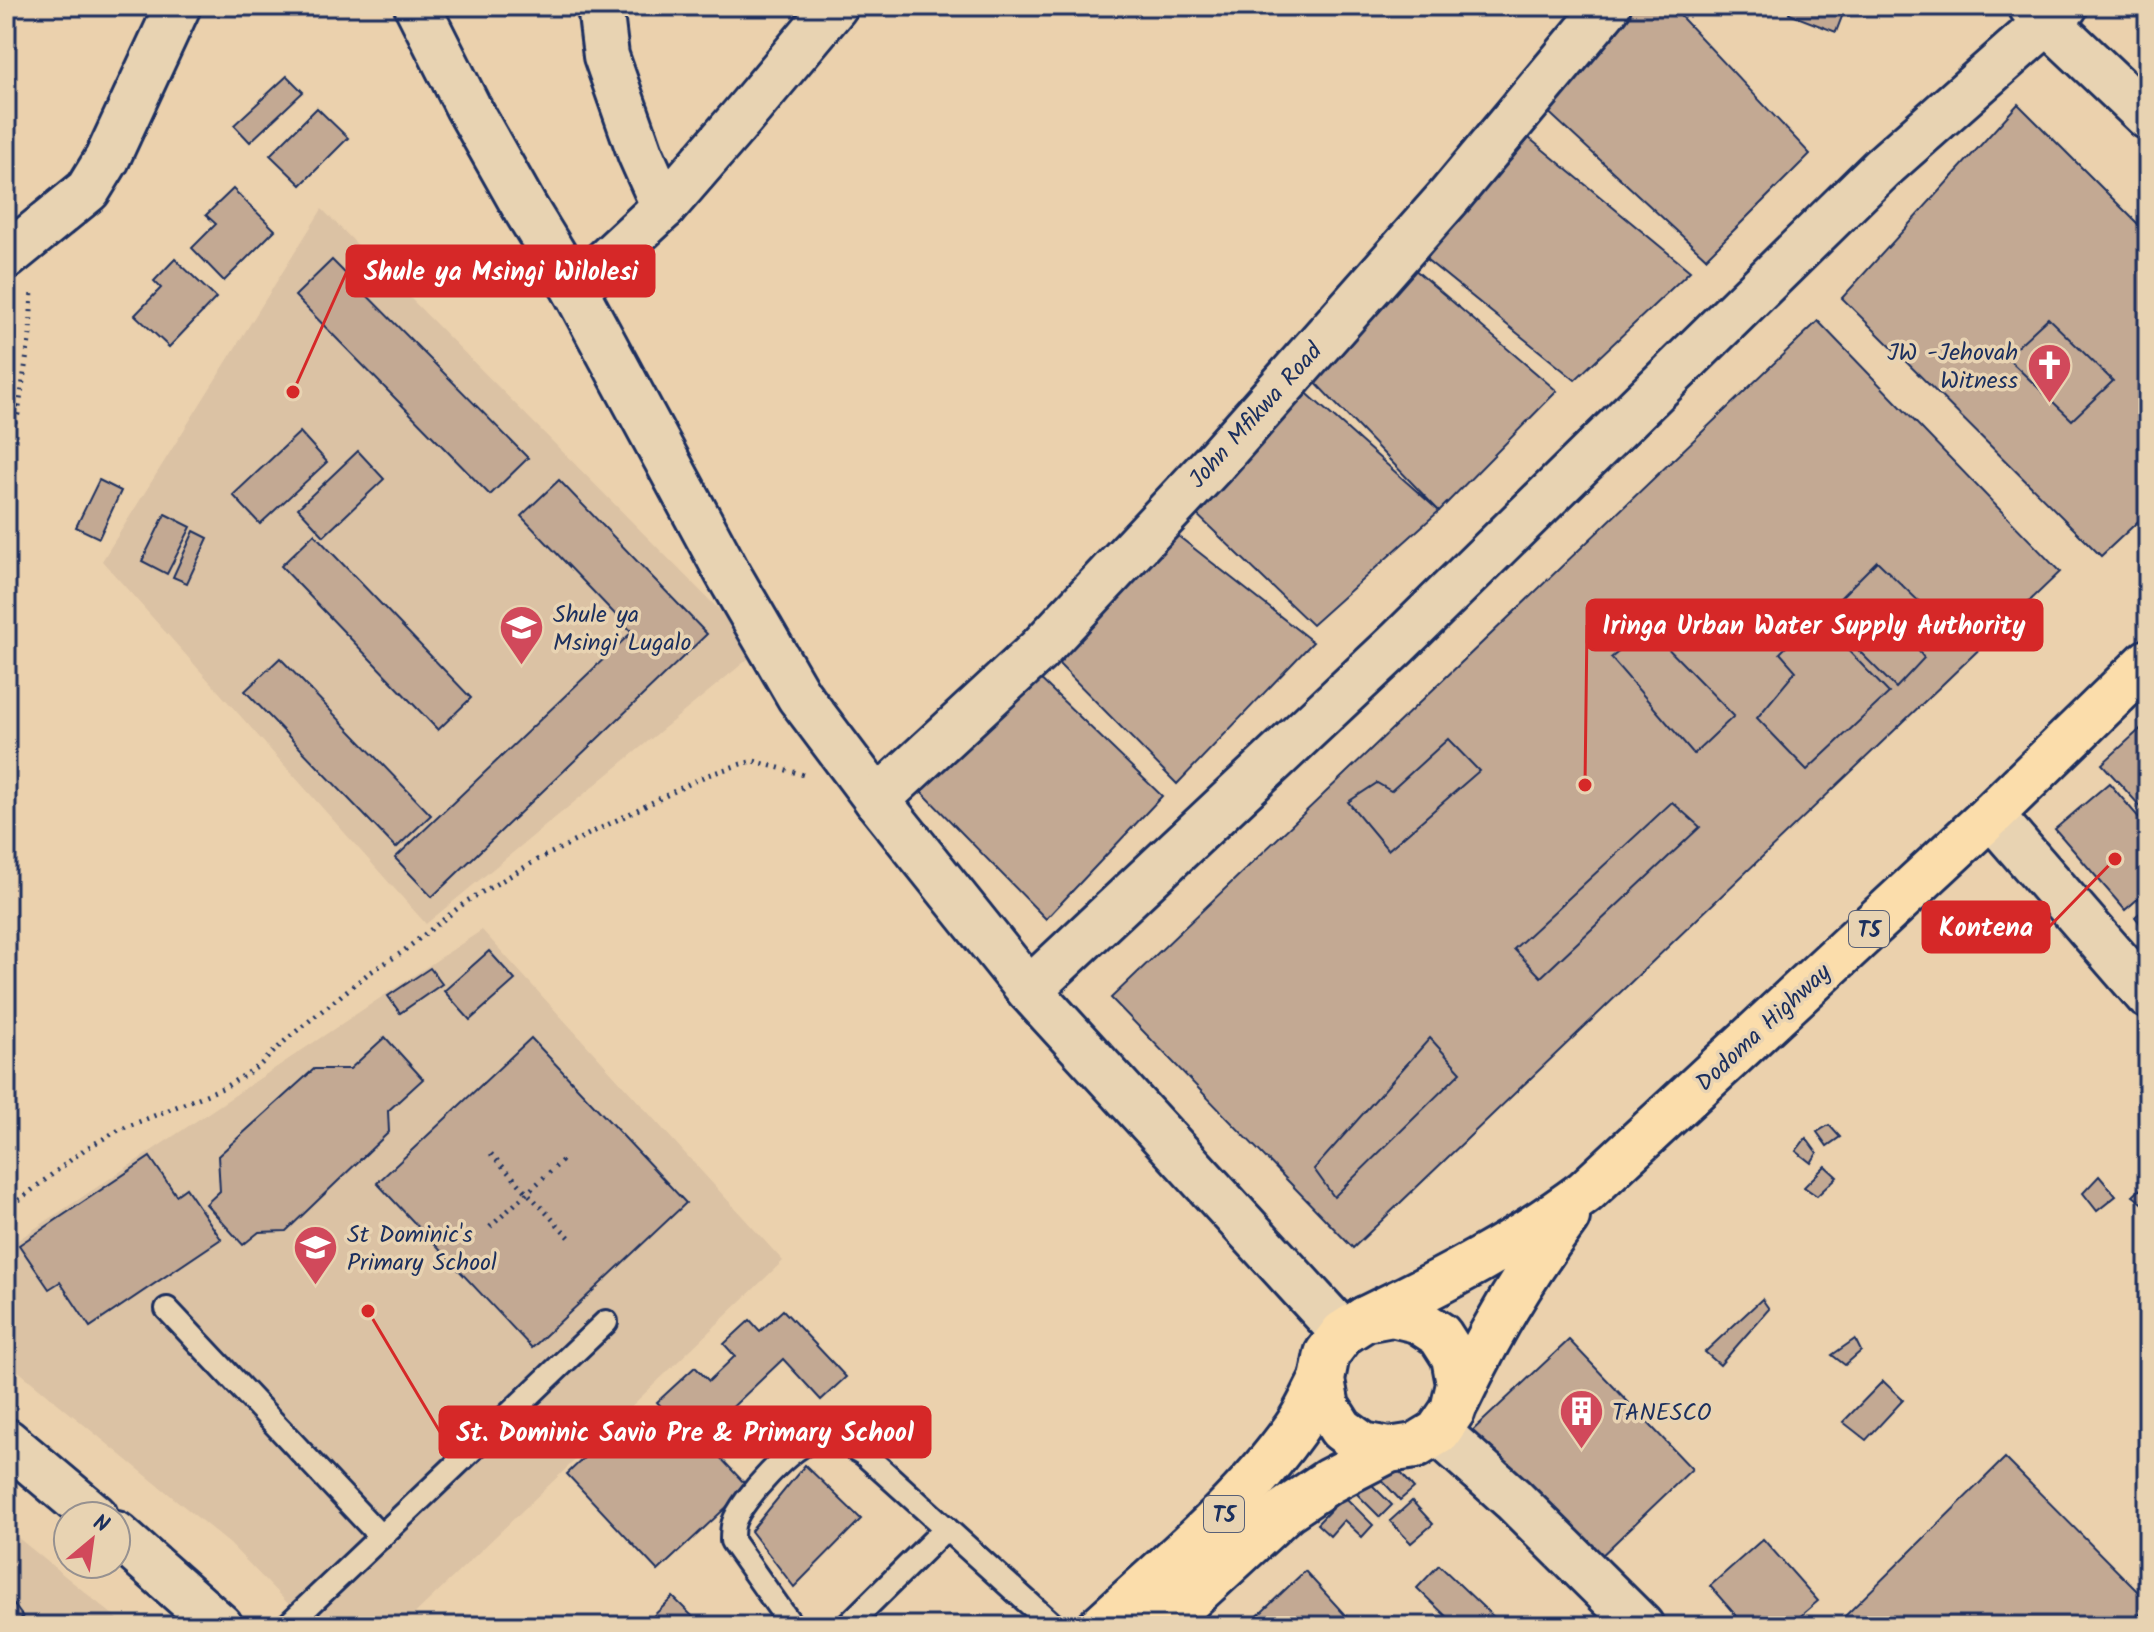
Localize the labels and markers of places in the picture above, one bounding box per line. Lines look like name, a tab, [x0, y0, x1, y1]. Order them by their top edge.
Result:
callout: Shule ya Msingi Wilolesi	[347, 246, 654, 296]
place label: JW -Jehovah Witness	[1887, 334, 2018, 401]
church icon: JW -Jehovah Witness	[2025, 342, 2073, 405]
place label: Shule ya Msingi Lugalo	[553, 596, 692, 663]
callout: Iringa Urban Water Supply Authority	[1587, 600, 2042, 650]
school or university icon: Shule ya Msingi Lugalo	[498, 604, 546, 667]
callout: Kontena	[1923, 902, 2049, 952]
place label: St Dominic's Primary School	[347, 1216, 497, 1283]
school or university icon: St Dominic's Primary School	[292, 1224, 340, 1287]
building icon: TANESCO	[1557, 1388, 1605, 1451]
place label: TANESCO	[1612, 1394, 1712, 1433]
callout: St. Dominic Savio Pre & Primary School	[440, 1407, 930, 1457]

